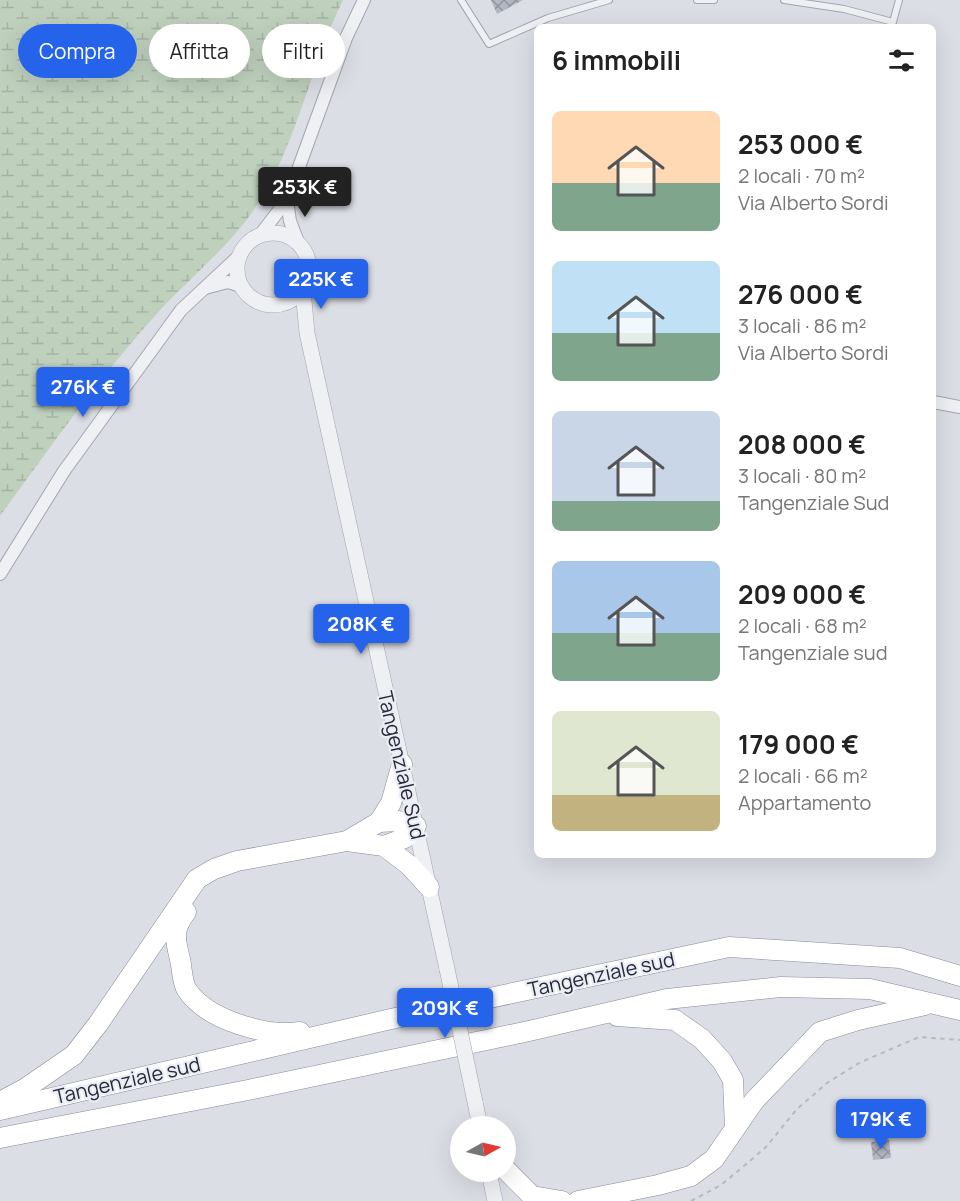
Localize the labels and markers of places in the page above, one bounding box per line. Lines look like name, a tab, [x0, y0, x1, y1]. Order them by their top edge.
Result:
pin: 253K €	[256, 167, 354, 218]
pin: 225K €	[272, 259, 370, 310]
pin: 276K €	[34, 367, 132, 418]
pin: 208K €	[312, 604, 410, 655]
pin: 209K €	[396, 988, 494, 1039]
pin: 179K €	[832, 1099, 930, 1150]

